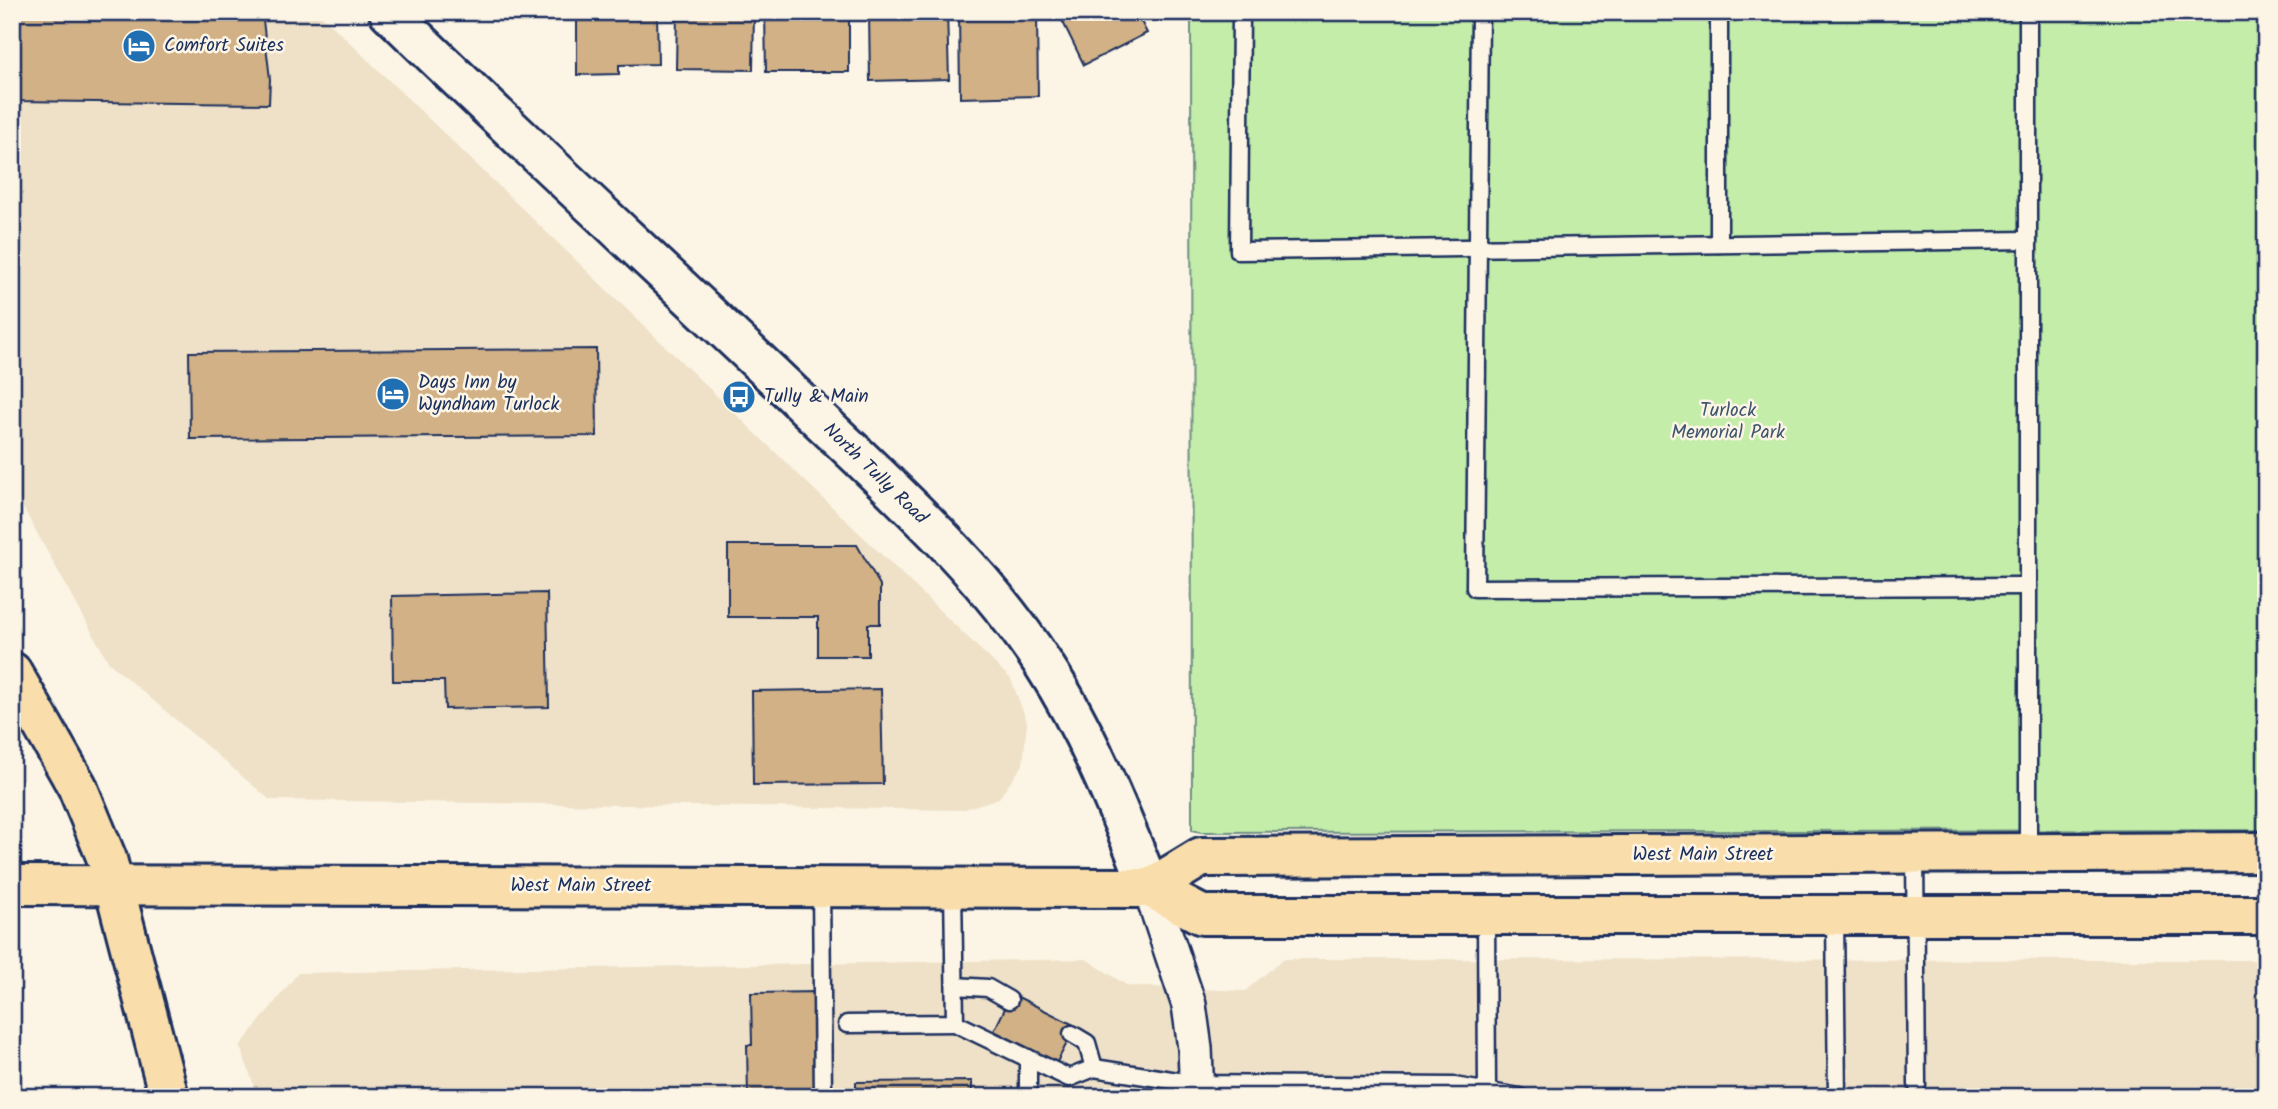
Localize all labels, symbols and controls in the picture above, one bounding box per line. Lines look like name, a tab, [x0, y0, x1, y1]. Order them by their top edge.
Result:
hotel icon: Comfort Suites	[120, 27, 158, 65]
place label: Comfort Suites	[164, 31, 284, 61]
place label: Days Inn by Wyndham Turlock	[418, 368, 560, 420]
hotel icon: Days Inn by Wyndham Turlock	[374, 375, 412, 413]
bus stop icon: Tully & Main	[720, 378, 758, 416]
place label: Tully & Main	[764, 382, 869, 412]
park label: Turlock Memorial Park	[1671, 396, 1785, 448]
street label: North Tully Road	[816, 416, 935, 532]
street label: West Main Street	[1633, 840, 1774, 870]
street label: West Main Street	[511, 871, 652, 901]

